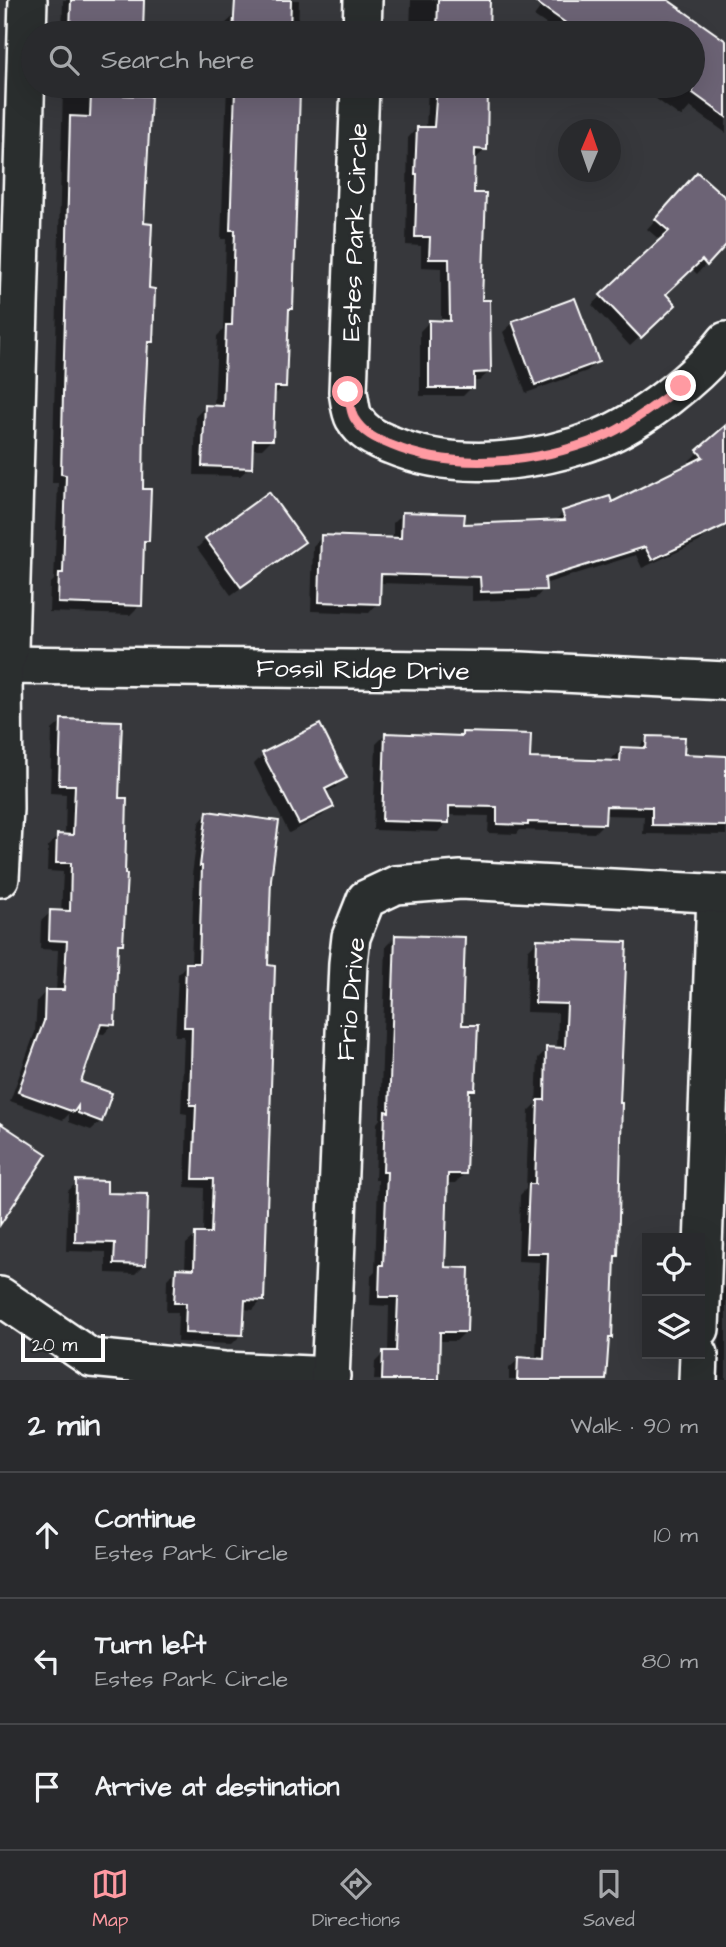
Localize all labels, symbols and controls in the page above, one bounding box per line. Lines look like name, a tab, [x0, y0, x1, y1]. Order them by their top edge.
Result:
search box	[21, 21, 705, 98]
icon: search	[45, 41, 83, 79]
text: Search here	[101, 42, 254, 78]
north arrow	[558, 119, 621, 182]
street label: Estes Park Circle	[333, 122, 377, 342]
route end	[665, 370, 696, 401]
route start	[332, 376, 363, 407]
street label: Fossil Ridge Drive	[256, 650, 470, 692]
street label: Frio Drive	[328, 936, 374, 1062]
map controls	[642, 1233, 705, 1359]
button: locate	[642, 1233, 705, 1296]
button: layers	[642, 1296, 705, 1359]
scale bar	[21, 1331, 105, 1363]
text: 20 m	[32, 1332, 77, 1359]
text: 2 min	[28, 1405, 100, 1447]
text: Walk · 90 m	[571, 1410, 698, 1442]
text: Continue	[95, 1501, 196, 1537]
icon: ahead	[28, 1516, 66, 1554]
text: 10 m	[653, 1519, 698, 1551]
text: Estes Park Circle	[95, 1537, 288, 1569]
text: Turn left	[95, 1627, 206, 1663]
icon: left	[28, 1642, 66, 1680]
text: 80 m	[641, 1645, 698, 1677]
text: Estes Park Circle	[95, 1663, 288, 1695]
icon: arrive	[28, 1768, 66, 1806]
text: Arrive at destination	[95, 1769, 340, 1805]
tab: Map	[91, 1865, 129, 1934]
tab: Directions	[312, 1865, 400, 1934]
tab: Saved	[583, 1865, 635, 1934]

